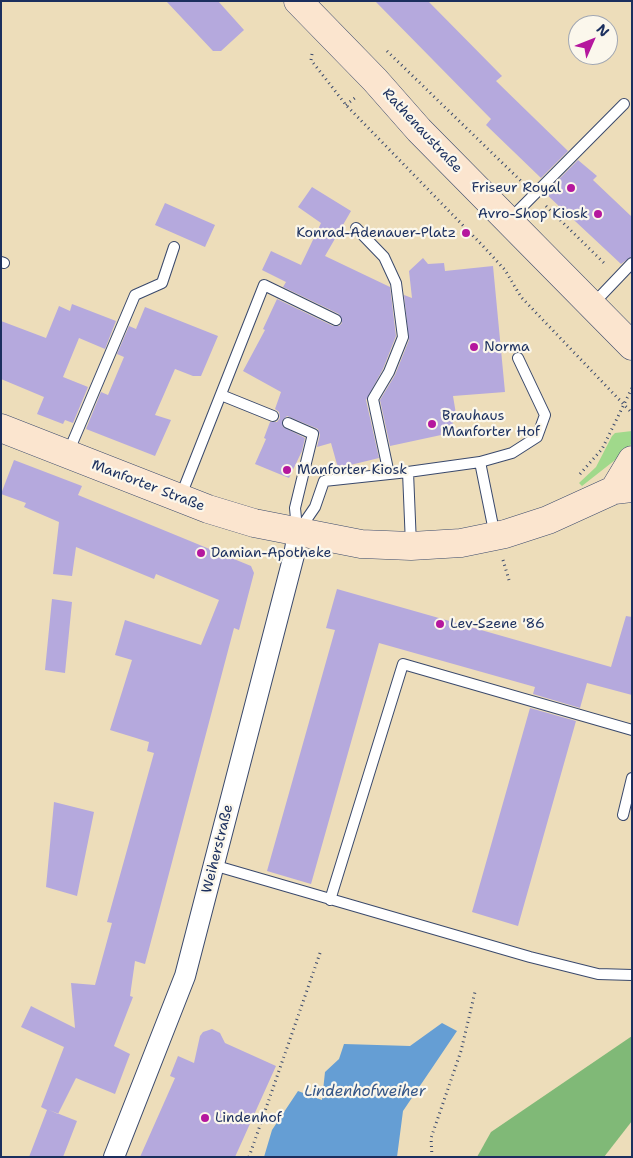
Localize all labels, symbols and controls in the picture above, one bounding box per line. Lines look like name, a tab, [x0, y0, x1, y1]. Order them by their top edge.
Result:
north arrow	[568, 15, 618, 65]
text: N	[593, 20, 613, 41]
street label: Rathenaustraße	[379, 85, 465, 177]
place label: Friseur Royal	[472, 180, 561, 196]
marker: Friseur Royal	[565, 182, 577, 194]
place label: Avro-Shop Kiosk	[478, 206, 588, 222]
marker: Avro-Shop Kiosk	[592, 208, 604, 220]
place label: Konrad-Adenauer-Platz	[296, 225, 456, 241]
marker: Konrad-Adenauer-Platz	[460, 227, 472, 239]
place label: Norma	[484, 339, 530, 355]
marker: Norma	[468, 341, 480, 353]
place label: Brauhaus Manforter Hof	[442, 408, 540, 441]
marker: Brauhaus Manforter Hof	[426, 418, 438, 430]
street label: Manforter Straße	[89, 457, 207, 515]
place label: Manforter Kiosk	[297, 462, 407, 478]
marker: Manforter Kiosk	[281, 464, 293, 476]
place label: Damian-Apotheke	[211, 545, 331, 561]
marker: Damian-Apotheke	[195, 547, 207, 559]
place label: Lev-Szene '86	[450, 616, 545, 632]
marker: Lev-Szene '86	[434, 618, 446, 630]
street label: Weiherstraße	[199, 803, 237, 895]
water label: Lindenhofweiher	[304, 1083, 426, 1101]
place label: Lindenhof	[215, 1110, 282, 1126]
marker: Lindenhof	[199, 1112, 211, 1124]

